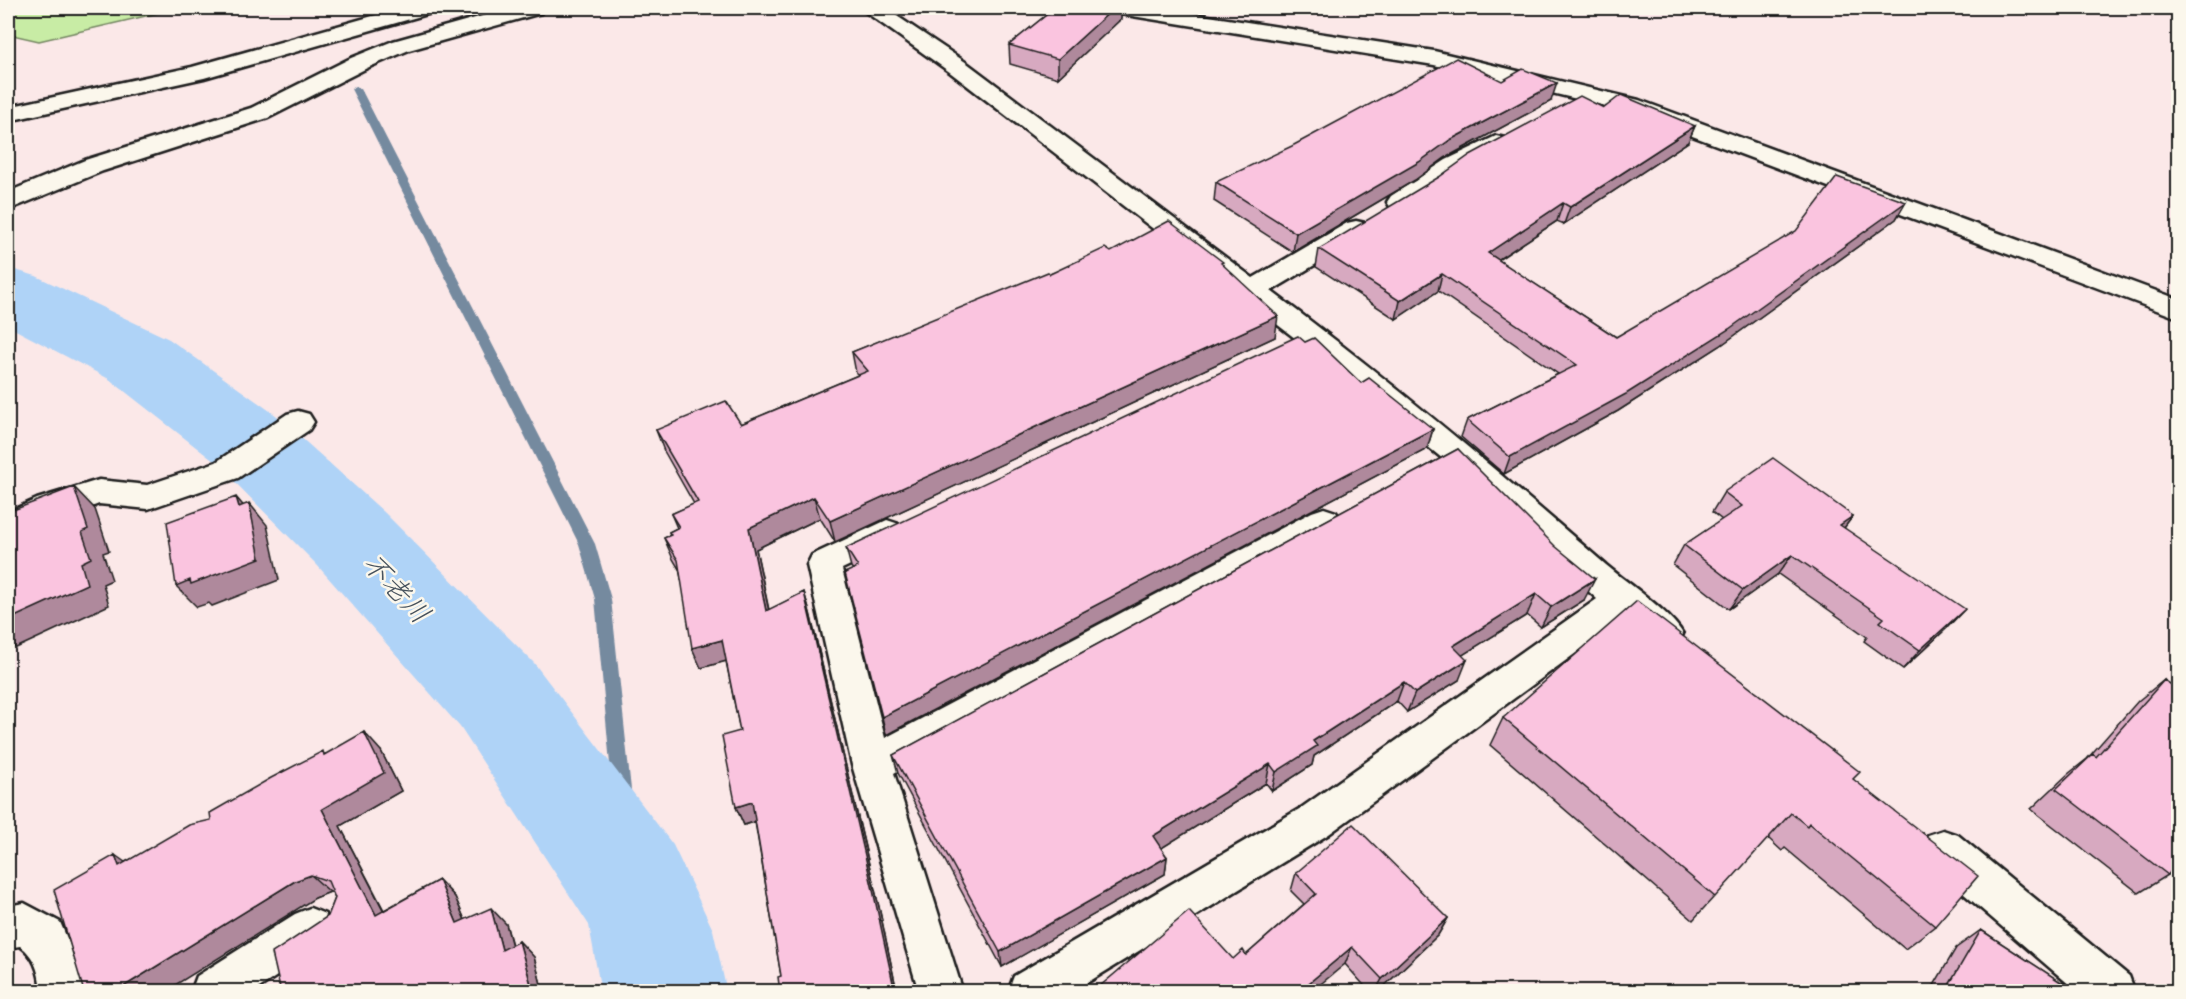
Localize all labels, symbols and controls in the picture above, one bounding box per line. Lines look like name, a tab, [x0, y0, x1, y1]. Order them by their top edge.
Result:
water label: 不老川	[351, 546, 438, 635]

